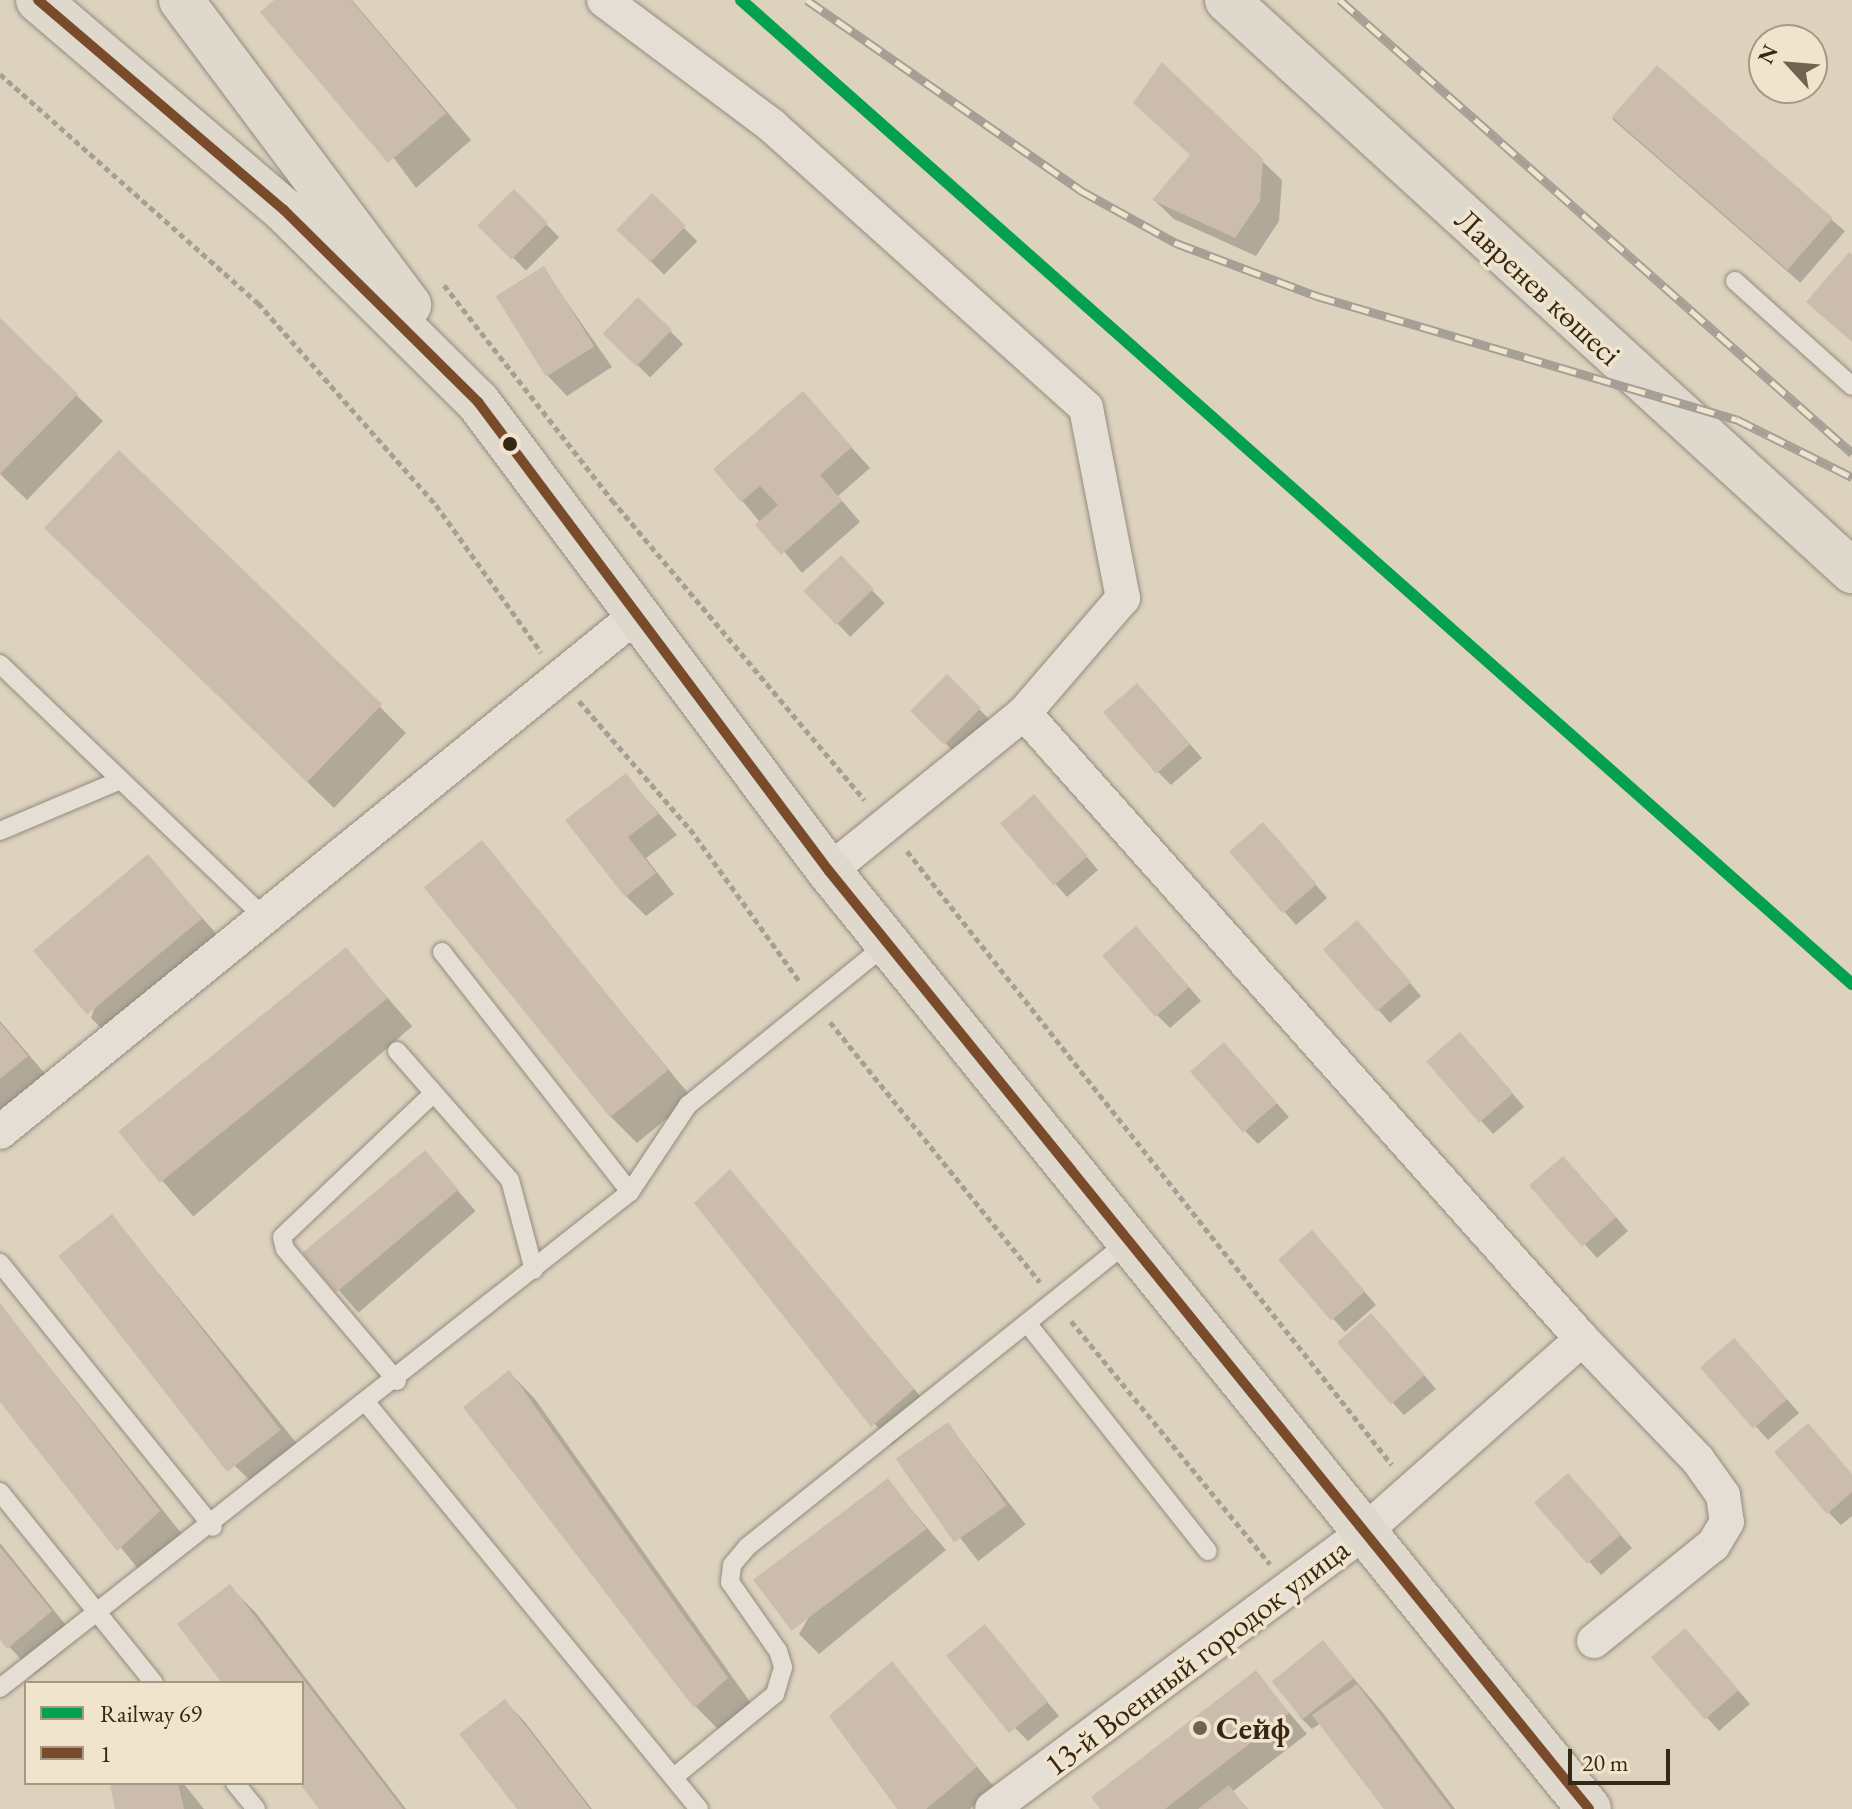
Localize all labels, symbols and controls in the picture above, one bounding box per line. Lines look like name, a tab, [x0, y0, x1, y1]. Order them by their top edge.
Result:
north arrow	[1748, 24, 1828, 104]
text: N	[1751, 40, 1785, 68]
street label: Лавренев көшесі	[1447, 200, 1629, 374]
unlabelled marker	[502, 436, 518, 452]
street label: 13-й Военный городок улица	[1037, 1530, 1357, 1784]
legend	[24, 1681, 304, 1785]
text: Railway 69	[100, 1698, 202, 1729]
place label: Сейф	[1216, 1709, 1290, 1747]
marker: Сейф	[1191, 1719, 1209, 1737]
scale bar	[1572, 1733, 1674, 1783]
text: 1	[100, 1738, 112, 1769]
text: 20 m	[1582, 1747, 1629, 1778]

